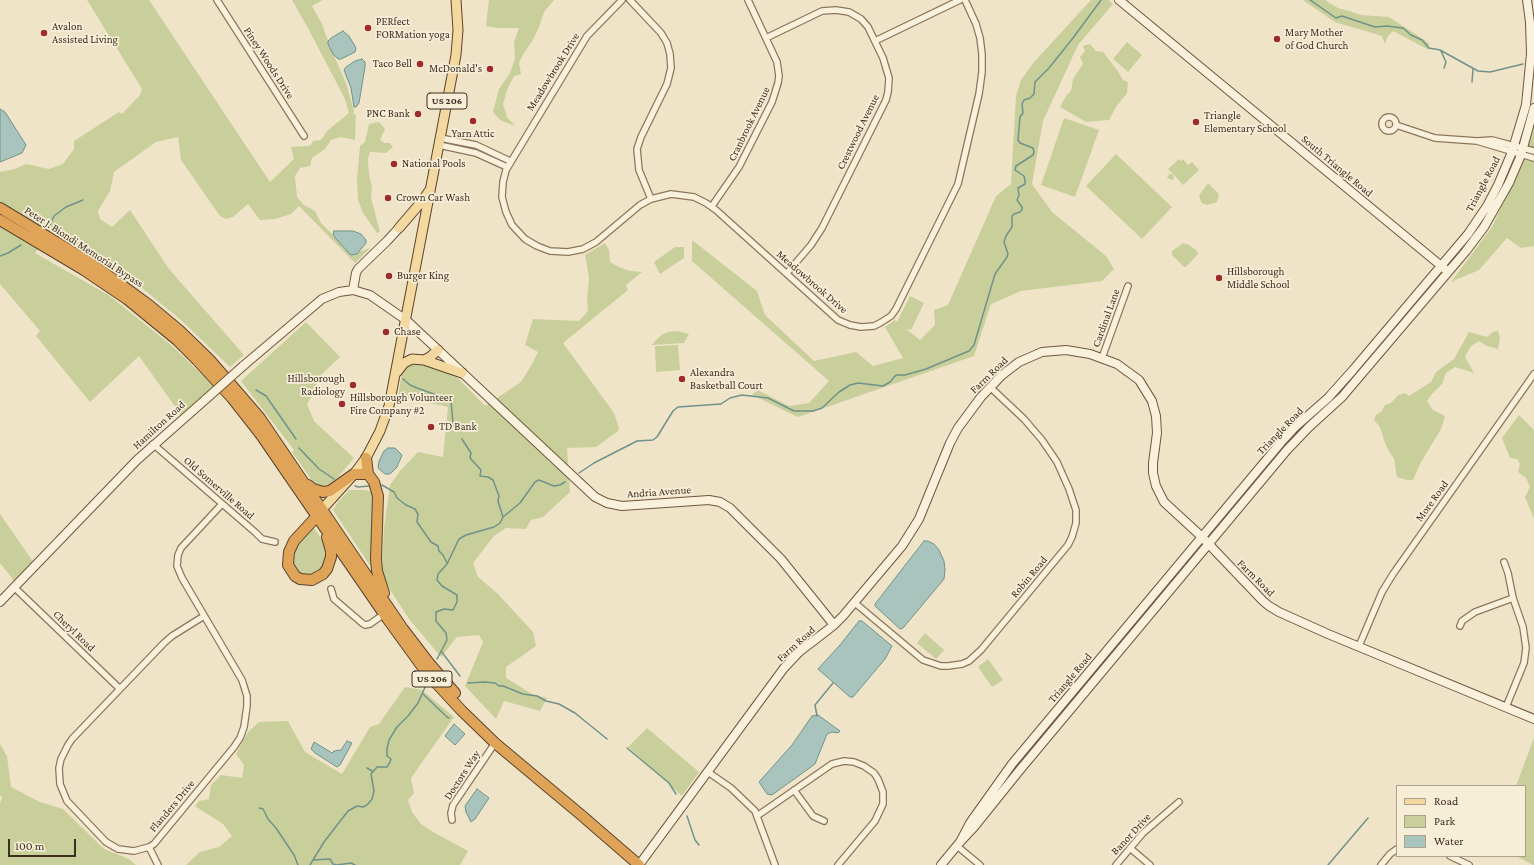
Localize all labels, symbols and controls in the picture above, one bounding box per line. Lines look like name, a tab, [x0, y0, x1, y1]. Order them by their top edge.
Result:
place label: PERfect FORMation yoga	[376, 15, 450, 41]
place label: Avalon Assisted Living	[52, 20, 118, 46]
marker: PERfect FORMation yoga	[363, 23, 373, 33]
street label: Piney Woods Drive	[241, 25, 297, 101]
place label: Mary Mother of God Church	[1285, 26, 1348, 52]
marker: Avalon Assisted Living	[39, 28, 49, 38]
street label: Meadowbrook Drive	[524, 30, 582, 114]
marker: Mary Mother of God Church	[1272, 34, 1282, 44]
place label: Taco Bell	[373, 57, 412, 71]
marker: Taco Bell	[415, 59, 425, 69]
place label: McDonald's	[429, 62, 482, 76]
marker: McDonald's	[485, 64, 495, 74]
street label: Cranbrook Avenue	[725, 85, 773, 163]
street label: Crestwood Avenue	[834, 92, 882, 172]
road number: US 206	[427, 93, 467, 109]
place label: PNC Bank	[366, 107, 410, 121]
marker: PNC Bank	[413, 109, 423, 119]
place label: Triangle Elementary School	[1204, 109, 1286, 135]
marker: Yarn Attic	[468, 116, 478, 126]
marker: Triangle Elementary School	[1191, 117, 1201, 127]
place label: Yarn Attic	[452, 127, 494, 141]
street label: South Triangle Road	[1299, 132, 1375, 200]
street label: Triangle Road	[1463, 154, 1503, 214]
place label: National Pools	[402, 157, 466, 171]
marker: National Pools	[389, 159, 399, 169]
place label: Crown Car Wash	[396, 191, 470, 205]
marker: Crown Car Wash	[383, 193, 393, 203]
street label: Peter J. Biondi Memorial Bypass	[22, 204, 146, 290]
street label: Meadowbrook Drive	[774, 248, 850, 316]
place label: Hillsborough Middle School	[1227, 265, 1290, 291]
place label: Burger King	[397, 269, 449, 283]
marker: Burger King	[384, 271, 394, 281]
marker: Hillsborough Middle School	[1214, 273, 1224, 283]
street label: Cardinal Lane	[1089, 287, 1123, 349]
place label: Chase	[394, 325, 421, 339]
marker: Chase	[381, 327, 391, 337]
street label: Farm Road	[967, 354, 1011, 396]
place label: Alexandra Basketball Court	[690, 366, 763, 392]
place label: Hillsborough Radiology	[288, 372, 345, 398]
marker: Alexandra Basketball Court	[677, 374, 687, 384]
marker: Hillsborough Radiology	[348, 380, 358, 390]
place label: Hillsborough Volunteer Fire Company #2	[350, 391, 453, 417]
street label: Hamilton Road	[130, 398, 188, 452]
marker: Hillsborough Volunteer Fire Company #2	[337, 399, 347, 409]
street label: Triangle Road	[1254, 404, 1306, 458]
place label: TD Bank	[439, 420, 477, 434]
marker: TD Bank	[426, 422, 436, 432]
street label: Old Somerville Road	[181, 454, 257, 522]
street label: More Road	[1413, 478, 1451, 524]
street label: Andria Avenue	[626, 483, 692, 501]
street label: Robin Road	[1008, 554, 1050, 600]
street label: Farm Road	[1235, 557, 1277, 599]
street label: Cheryl Road	[50, 608, 98, 654]
street label: Farm Road	[774, 623, 818, 665]
street label: Triangle Road	[1045, 650, 1095, 706]
road number: US 206	[412, 671, 452, 687]
street label: Doctors Way	[441, 748, 483, 802]
street label: Flanders Drive	[146, 777, 198, 835]
legend	[1396, 785, 1526, 857]
text: Road	[1434, 794, 1458, 808]
street label: Banor Drive	[1108, 810, 1154, 858]
text: Park	[1434, 814, 1455, 828]
scale bar	[10, 831, 78, 857]
text: Water	[1434, 834, 1463, 848]
text: 100 m	[15, 839, 44, 853]

